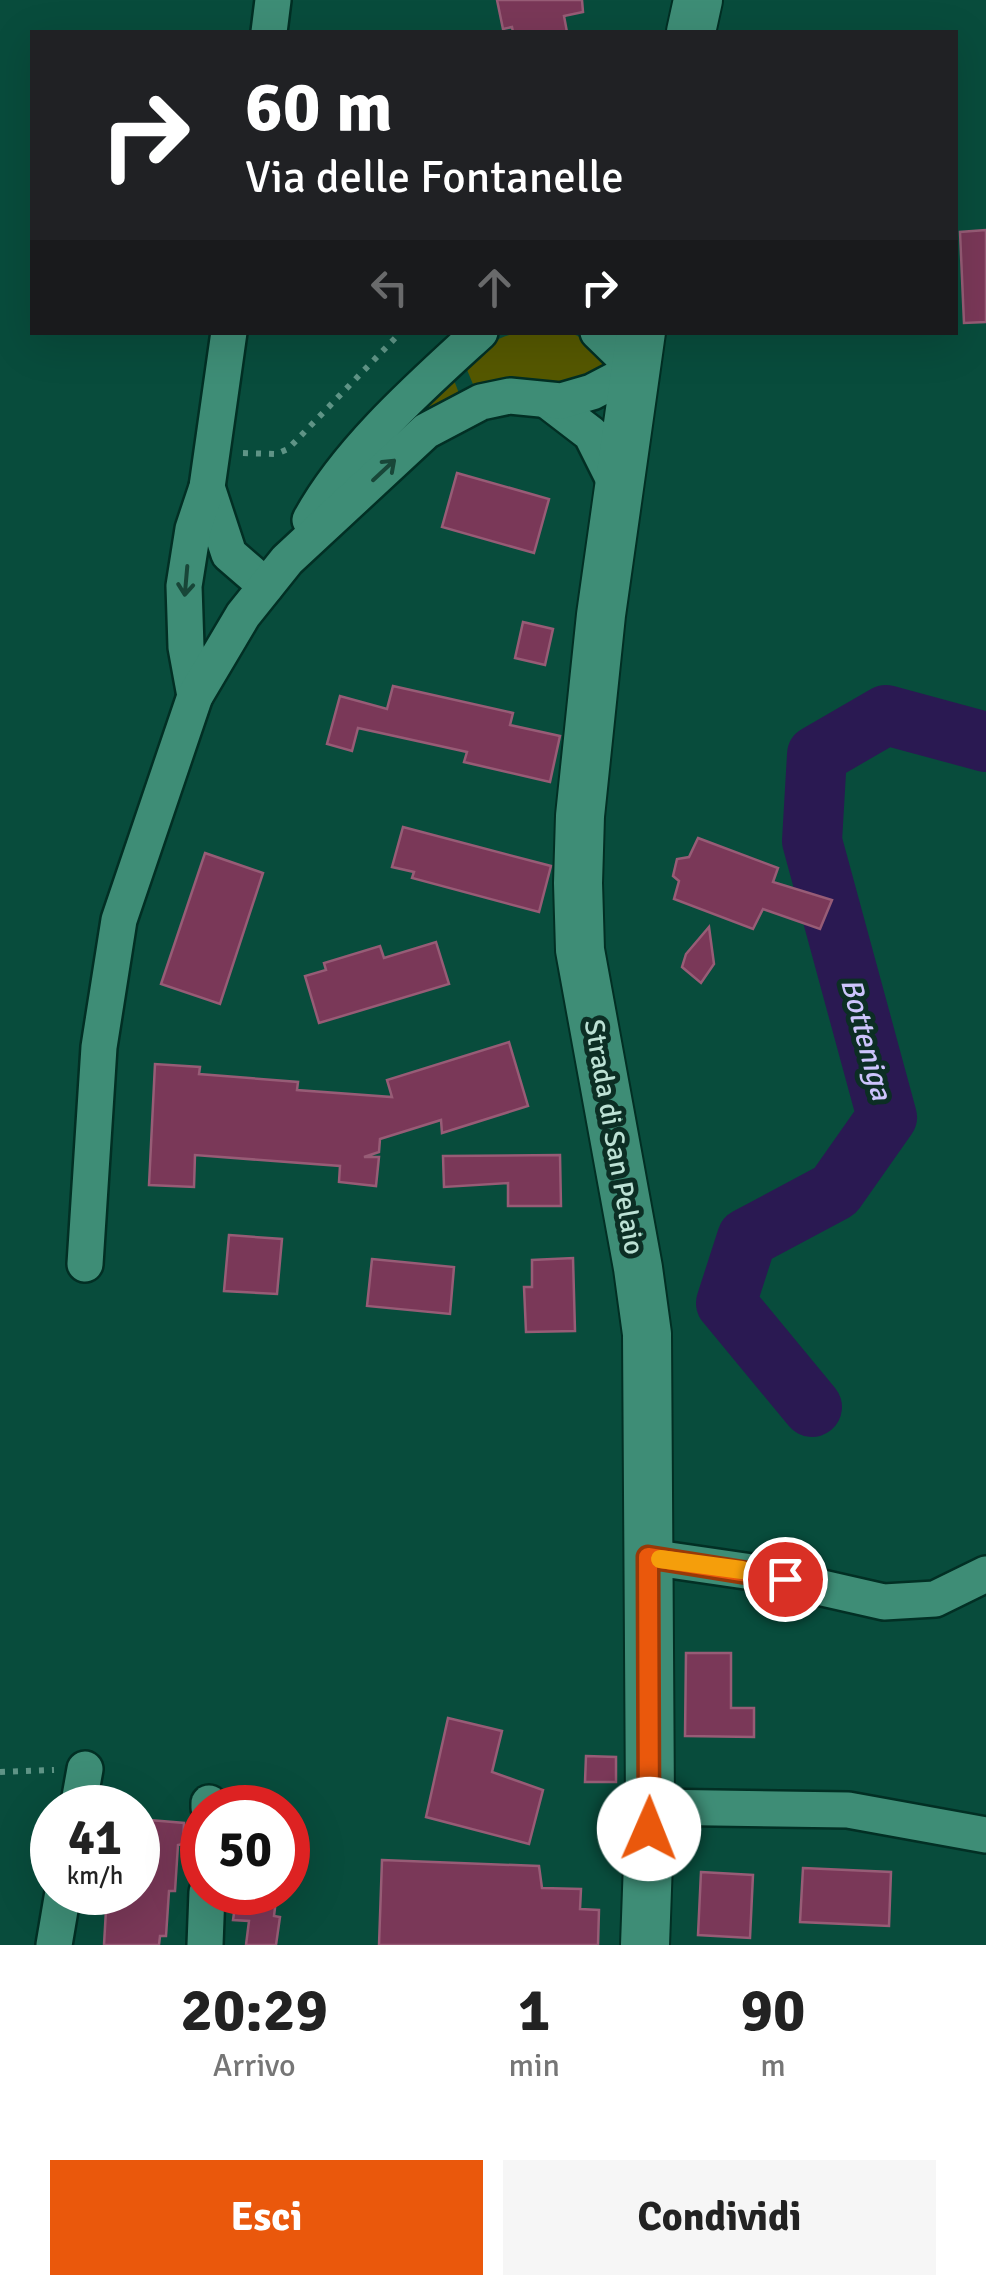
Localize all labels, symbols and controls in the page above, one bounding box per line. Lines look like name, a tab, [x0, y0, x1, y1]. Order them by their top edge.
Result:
text: 60 m	[245, 64, 393, 150]
icon: right	[80, 70, 210, 200]
text: Via delle Fontanelle	[245, 150, 624, 205]
icon: left	[362, 260, 417, 315]
icon: ahead	[467, 260, 522, 315]
icon: right	[572, 260, 627, 315]
one-way arrow	[371, 459, 396, 482]
one-way arrow	[176, 565, 195, 597]
water label: Botteniga	[832, 974, 900, 1105]
street label: Strada di San Pelaio	[577, 1017, 651, 1257]
pin	[743, 1537, 828, 1622]
icon: arrive	[758, 1552, 813, 1607]
position arrow	[597, 1777, 701, 1881]
speed limit sign: 50	[180, 1785, 310, 1915]
text: 41	[68, 1807, 122, 1869]
text: km/h	[67, 1860, 123, 1891]
text: 20:29	[181, 1974, 328, 2048]
text: 1	[518, 1974, 550, 2048]
text: 90	[741, 1974, 805, 2048]
text: Arrivo	[213, 2046, 296, 2085]
text: min	[508, 2046, 560, 2085]
text: m	[760, 2046, 786, 2085]
button: Esci	[50, 2160, 483, 2275]
button: Condividi	[503, 2160, 936, 2275]

